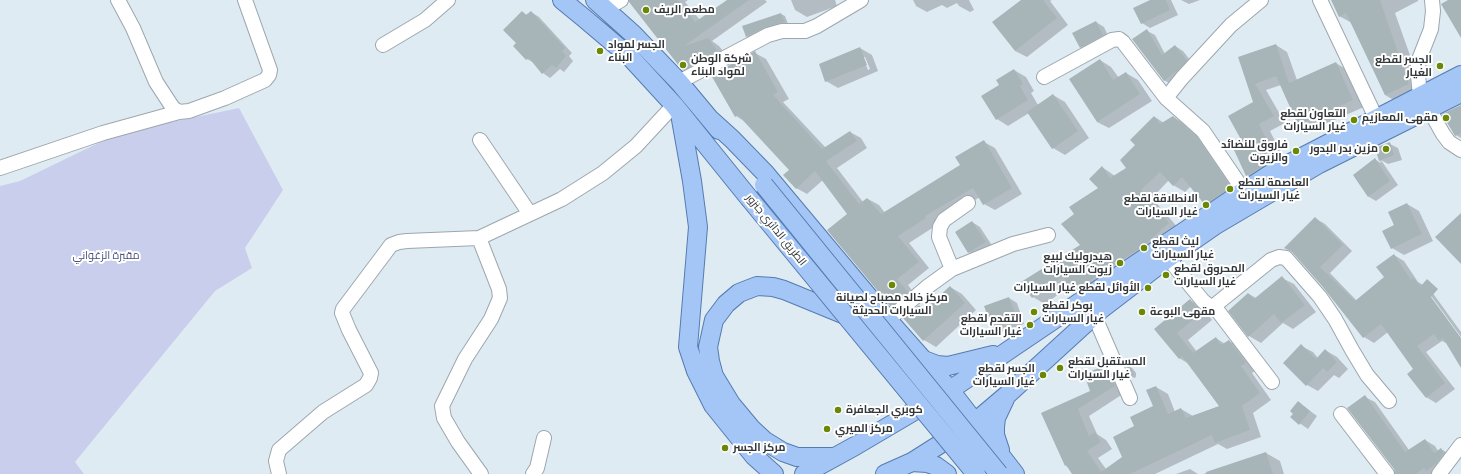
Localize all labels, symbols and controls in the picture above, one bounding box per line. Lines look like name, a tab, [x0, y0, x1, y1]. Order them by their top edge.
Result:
place label: مطعم الريف	[654, 3, 715, 17]
marker: مطعم الريف	[641, 5, 651, 15]
place label: الجسر لمواد البناء	[608, 38, 665, 64]
marker: الجسر لمواد البناء	[595, 46, 605, 56]
place label: شركة الوطن لمواد البناء	[691, 52, 752, 78]
place label: الجسر لقطع الغيار	[1375, 53, 1432, 79]
marker: شركة الوطن لمواد البناء	[678, 60, 688, 70]
marker: الجسر لقطع الغيار	[1435, 61, 1445, 71]
place label: التعاون لقطع غيار السيارات	[1280, 107, 1346, 133]
place label: مقهى المعازيم	[1362, 111, 1438, 125]
marker: مقهى المعازيم	[1441, 113, 1451, 123]
marker: التعاون لقطع غيار السيارات	[1349, 115, 1359, 125]
place label: فاروق للنضائد والزيوت	[1221, 138, 1288, 164]
place label: مزين بدر البدور	[1310, 142, 1378, 156]
marker: مزين بدر البدور	[1381, 144, 1391, 154]
marker: فاروق للنضائد والزيوت	[1291, 146, 1301, 156]
place label: العاصمة لقطع غيار السيارات	[1238, 176, 1309, 202]
marker: العاصمة لقطع غيار السيارات	[1225, 184, 1235, 194]
street label: الطريق الدائري جنزور	[743, 192, 809, 268]
place label: الانطلاقة لقطع غيار السيارات	[1124, 192, 1198, 218]
marker: الانطلاقة لقطع غيار السيارات	[1201, 200, 1211, 210]
place label: ليث لقطع غيار السيارات	[1152, 235, 1214, 261]
marker: ليث لقطع غيار السيارات	[1139, 243, 1149, 253]
park label: مقبرة الزغواني	[72, 249, 140, 263]
place label: هيدروليك لبيع زيوت السيارات	[1043, 250, 1112, 276]
marker: هيدروليك لبيع زيوت السيارات	[1115, 258, 1125, 268]
place label: المحروق لقطع غيار السيارات	[1174, 262, 1245, 288]
marker: المحروق لقطع غيار السيارات	[1161, 270, 1171, 280]
marker: مركز خالد مصباح لصيانة السيارات الحديثة	[887, 280, 897, 290]
place label: الأوائل لقطع غيار السيارات	[1014, 281, 1140, 295]
marker: الأوائل لقطع غيار السيارات	[1143, 283, 1153, 293]
place label: مركز خالد مصباح لصيانة السيارات الحديثة	[836, 291, 948, 317]
place label: بوكر لقطع غيار السيارات	[1042, 299, 1104, 325]
place label: مقهى البوعة	[1150, 305, 1215, 319]
marker: بوكر لقطع غيار السيارات	[1029, 307, 1039, 317]
marker: مقهى البوعة	[1137, 307, 1147, 317]
place label: التقدم لقطع غيار السيارات	[960, 312, 1022, 338]
marker: التقدم لقطع غيار السيارات	[1025, 320, 1035, 330]
place label: المستقبل لقطع غيار السيارات	[1068, 355, 1146, 381]
place label: الجسر لقطع غيار السيارات	[973, 362, 1035, 388]
marker: المستقبل لقطع غيار السيارات	[1055, 363, 1065, 373]
marker: الجسر لقطع غيار السيارات	[1038, 370, 1048, 380]
place label: كوبري الجعافرة	[846, 403, 923, 417]
marker: كوبري الجعافرة	[833, 405, 843, 415]
place label: مركز الميري	[835, 422, 893, 436]
marker: مركز الميري	[822, 424, 832, 434]
place label: مركز الجسر	[733, 441, 785, 455]
marker: مركز الجسر	[720, 443, 730, 453]

